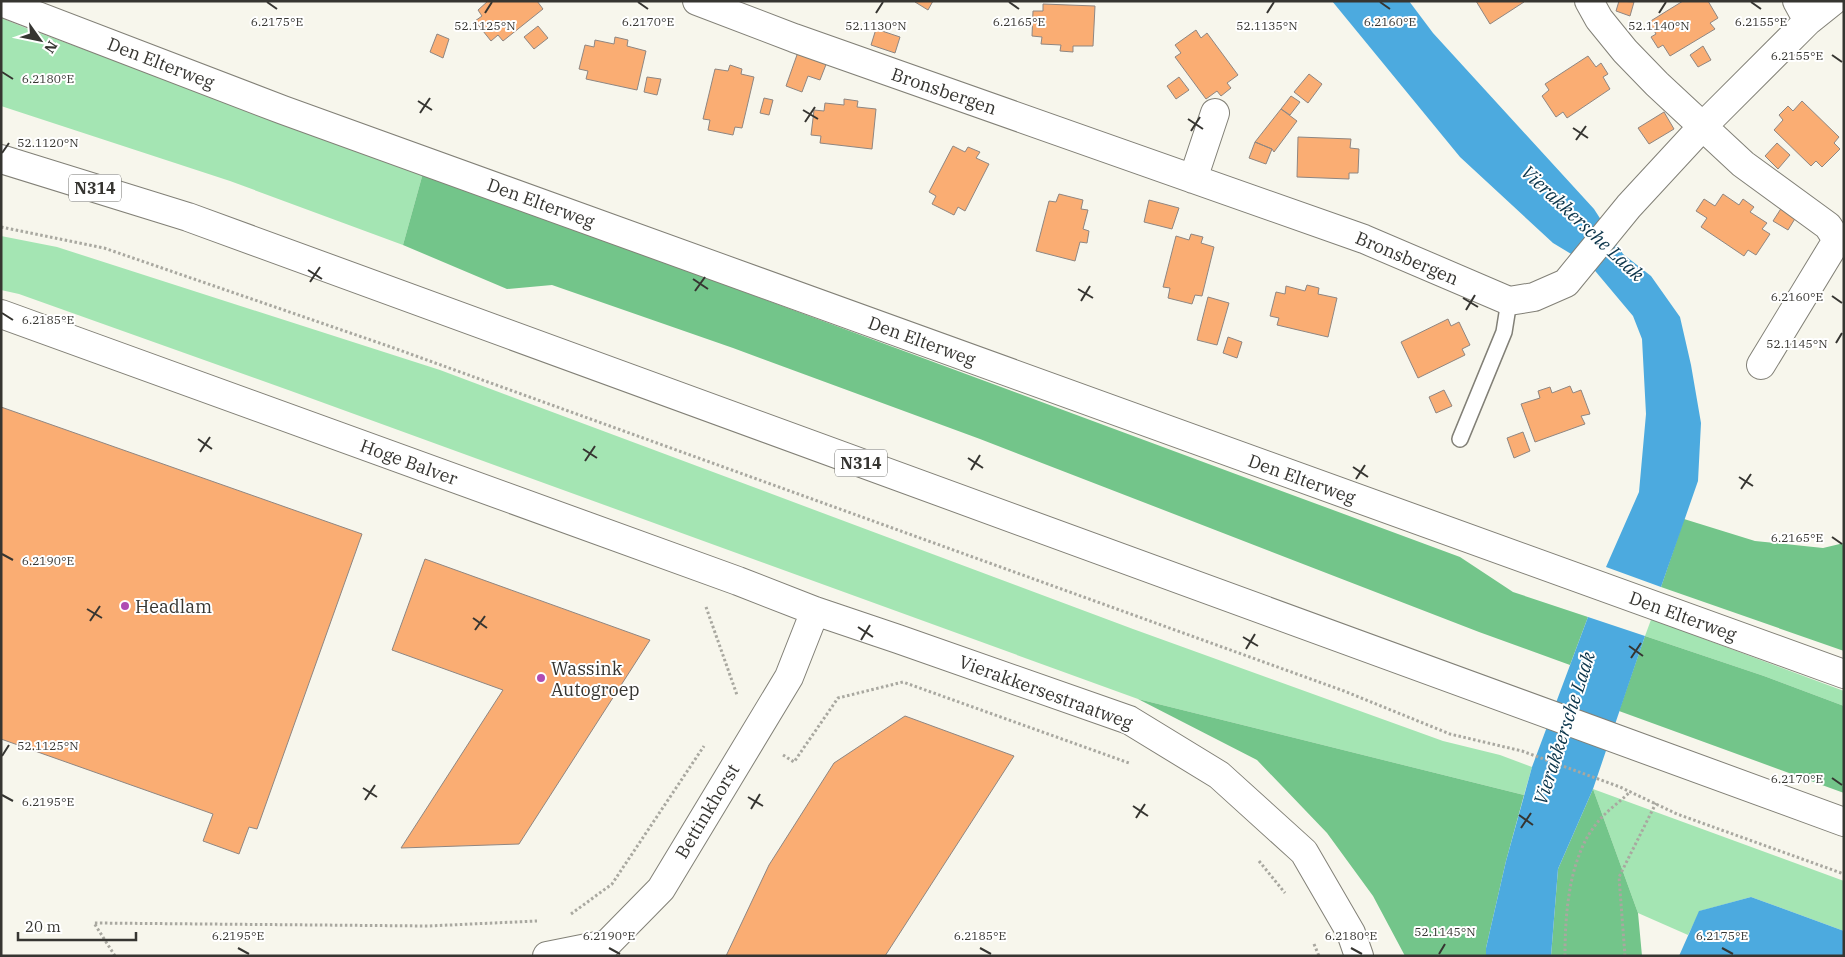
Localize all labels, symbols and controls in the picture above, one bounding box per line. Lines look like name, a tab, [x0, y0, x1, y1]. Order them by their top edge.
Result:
text: 6.2175°E	[251, 14, 303, 29]
text: 6.2170°E	[622, 14, 674, 29]
text: 6.2165°E	[993, 14, 1045, 29]
text: 6.2160°E	[1364, 14, 1416, 29]
text: 6.2155°E	[1735, 14, 1787, 29]
north arrow	[15, 15, 65, 65]
text: 52.1125°N	[454, 18, 516, 33]
text: 52.1130°N	[845, 18, 907, 33]
text: 52.1135°N	[1236, 18, 1298, 33]
text: 52.1140°N	[1628, 18, 1690, 33]
street label: Den Elterweg	[104, 32, 218, 94]
text: N	[40, 38, 61, 57]
text: 6.2155°E	[1771, 48, 1823, 63]
street label: Bronsbergen	[888, 62, 1000, 120]
text: 6.2180°E	[22, 71, 74, 86]
text: 52.1120°N	[17, 135, 79, 150]
water label: Vierakkersche Laak	[1516, 160, 1650, 287]
street label: Den Elterweg	[484, 173, 598, 233]
road number: N314	[69, 174, 121, 202]
street label: Bronsbergen	[1352, 226, 1462, 290]
text: 6.2160°E	[1771, 289, 1823, 304]
street label: Den Elterweg	[865, 311, 979, 371]
text: 6.2185°E	[22, 312, 74, 327]
text: 52.1145°N	[1766, 336, 1828, 351]
street label: Hoge Balver	[357, 434, 461, 490]
road number: N314	[835, 449, 887, 476]
street label: Den Elterweg	[1245, 449, 1359, 509]
text: 6.2165°E	[1771, 530, 1823, 545]
text: 6.2190°E	[22, 553, 74, 568]
street label: Den Elterweg	[1626, 586, 1740, 646]
place label: Headlam	[135, 595, 212, 618]
marker: Headlam	[119, 600, 131, 612]
water label: Vierakkersche Laak	[1528, 647, 1600, 808]
street label: Vierakkersestraatweg	[956, 650, 1136, 734]
place label: Wassink Autogroep	[551, 657, 639, 701]
marker: Wassink Autogroep	[535, 672, 547, 684]
text: 52.1125°N	[17, 738, 79, 753]
street label: Bettinkhorst	[670, 760, 744, 862]
text: 6.2170°E	[1771, 771, 1823, 786]
text: 6.2195°E	[22, 794, 74, 809]
scale bar	[18, 910, 135, 942]
text: 20 m	[25, 917, 61, 936]
text: 52.1145°N	[1414, 924, 1476, 939]
text: 6.2195°E	[212, 928, 264, 943]
text: 6.2190°E	[583, 928, 635, 943]
text: 6.2185°E	[954, 928, 1006, 943]
text: 6.2180°E	[1325, 928, 1377, 943]
text: 6.2175°E	[1696, 928, 1748, 943]

